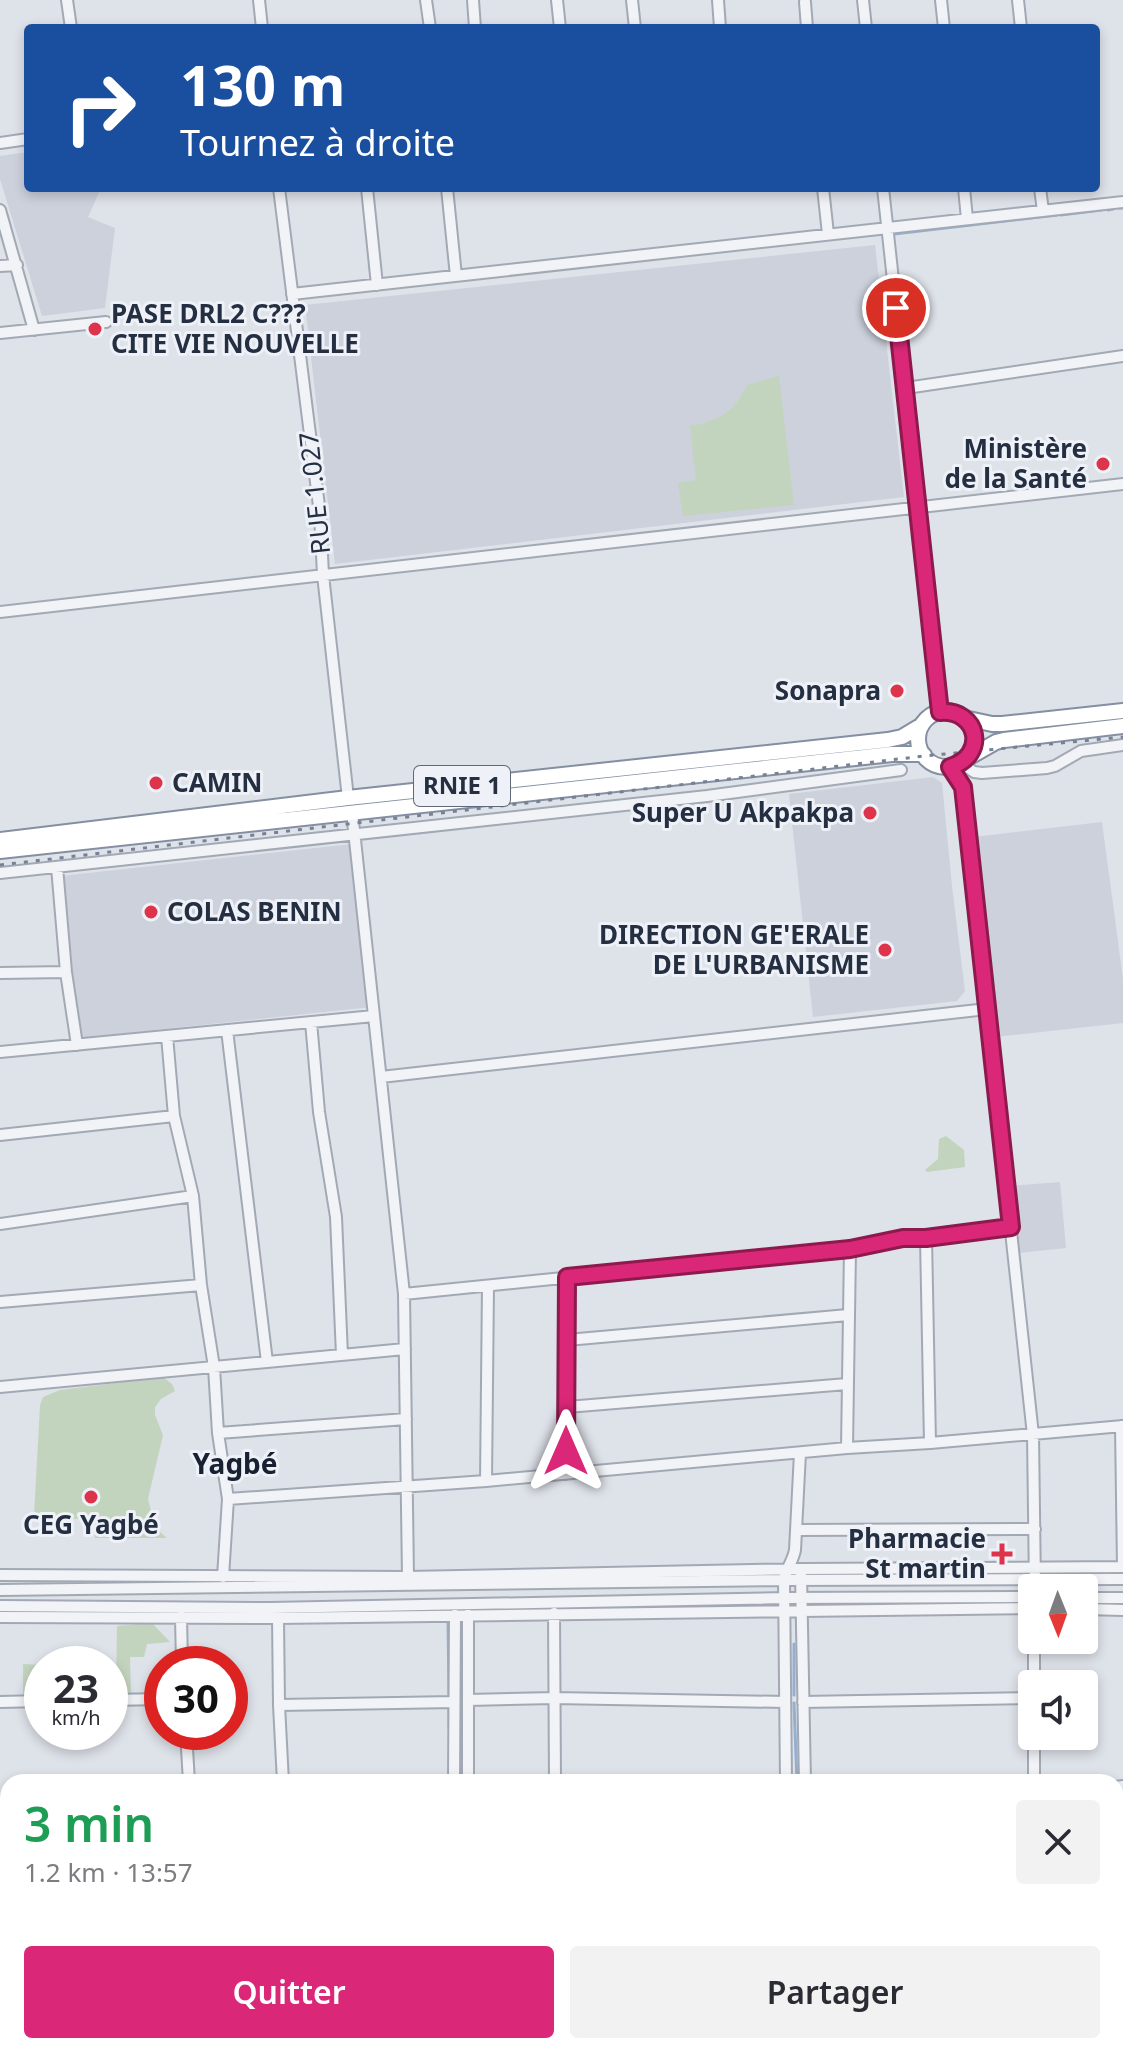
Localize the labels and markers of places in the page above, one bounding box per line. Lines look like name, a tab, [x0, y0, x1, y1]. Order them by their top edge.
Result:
pin	[862, 274, 930, 342]
place label: PASE DRL2 C??? CITE VIE NOUVELLE	[111, 295, 359, 361]
marker: PASE DRL2 C??? CITE VIE NOUVELLE	[86, 320, 104, 338]
place label: Ministère de la Santé	[945, 430, 1087, 496]
marker: Ministère de la Santé	[1094, 455, 1112, 473]
place label: Sonapra	[775, 672, 881, 708]
marker: Sonapra	[888, 682, 906, 700]
place label: CAMIN	[172, 764, 262, 800]
marker: CAMIN	[147, 774, 165, 792]
place label: Super U Akpakpa	[632, 794, 854, 830]
marker: Super U Akpakpa	[861, 804, 879, 822]
place label: COLAS BENIN	[167, 893, 342, 929]
marker: COLAS BENIN	[142, 903, 160, 921]
place label: DIRECTION GE'ERALE DE L'URBANISME	[599, 916, 869, 982]
marker: DIRECTION GE'ERALE DE L'URBANISME	[876, 941, 894, 959]
marker: CEG Yagbé	[82, 1488, 100, 1506]
place label: CEG Yagbé	[23, 1506, 159, 1542]
place label: Pharmacie St martin	[848, 1520, 986, 1586]
marker: Pharmacie St martin	[993, 1545, 1011, 1563]

